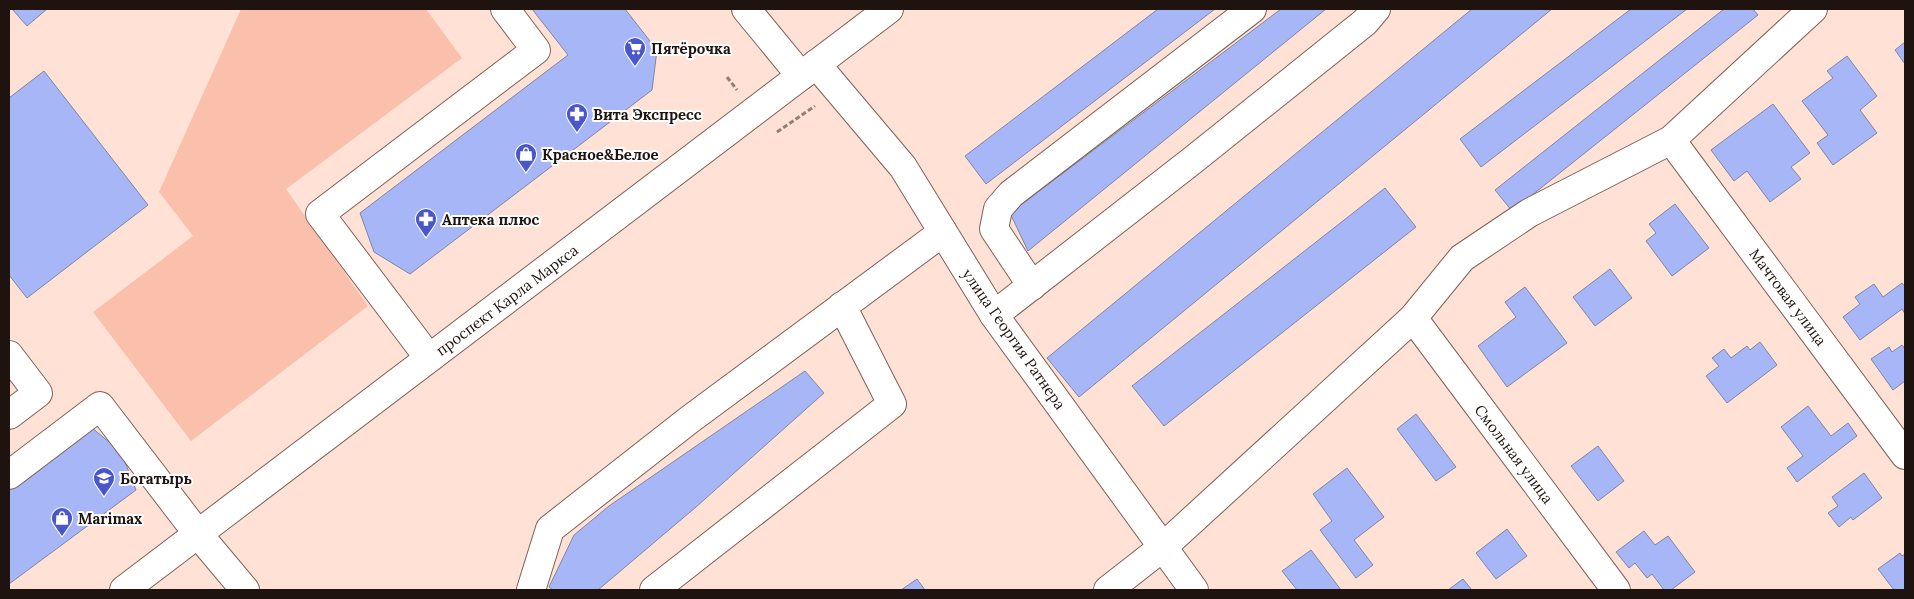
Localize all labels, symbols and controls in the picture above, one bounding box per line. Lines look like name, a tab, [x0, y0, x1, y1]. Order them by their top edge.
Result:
supermarket icon: Пятёрочка	[623, 36, 647, 67]
place label: Пятёрочка	[651, 39, 731, 58]
pharmacy icon: Вита Экспресс	[565, 102, 589, 133]
place label: Вита Экспресс	[593, 105, 702, 124]
shop icon: Красное&Белое	[514, 142, 538, 173]
place label: Красное&Белое	[542, 145, 659, 164]
pharmacy icon: Аптека плюс	[414, 207, 438, 238]
place label: Аптека плюс	[442, 210, 539, 229]
street label: проспект Карла Маркса	[432, 240, 582, 360]
street label: Мачтовая улица	[1745, 245, 1831, 350]
street label: улица Георгия Ратнера	[958, 265, 1070, 413]
street label: Смольная улица	[1471, 401, 1558, 507]
school or university icon: Богатырь	[92, 466, 116, 497]
place label: Богатырь	[120, 469, 192, 488]
shop icon: Marimax	[50, 506, 74, 537]
place label: Marimax	[78, 509, 142, 528]

